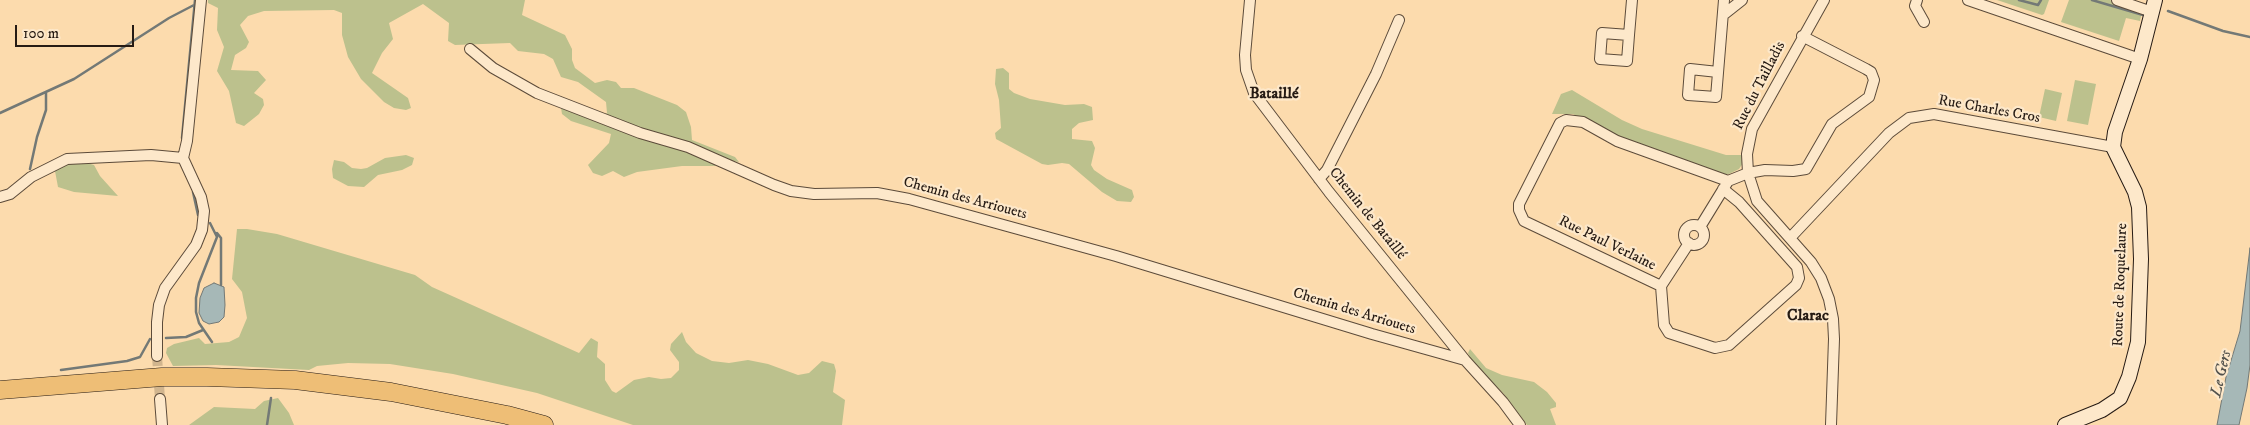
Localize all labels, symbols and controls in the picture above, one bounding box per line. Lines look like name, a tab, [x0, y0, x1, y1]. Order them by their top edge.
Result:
scale bar	[18, 15, 136, 47]
text: 100 m	[23, 24, 59, 43]
street label: Rue du Tailladis	[1730, 39, 1790, 133]
district label: Bataillé	[1249, 85, 1299, 105]
street label: Rue Charles Cros	[1937, 92, 2041, 128]
street label: Chemin de Bataillé	[1324, 164, 1410, 264]
street label: Chemin des Arriouets	[901, 174, 1029, 224]
street label: Rue Paul Verlaine	[1555, 213, 1659, 275]
street label: Route de Roquelaure	[2110, 223, 2132, 347]
street label: Chemin des Arriouets	[1291, 285, 1417, 339]
district label: Clarac	[1787, 307, 1829, 327]
water label: Le Gers	[2207, 349, 2237, 399]

